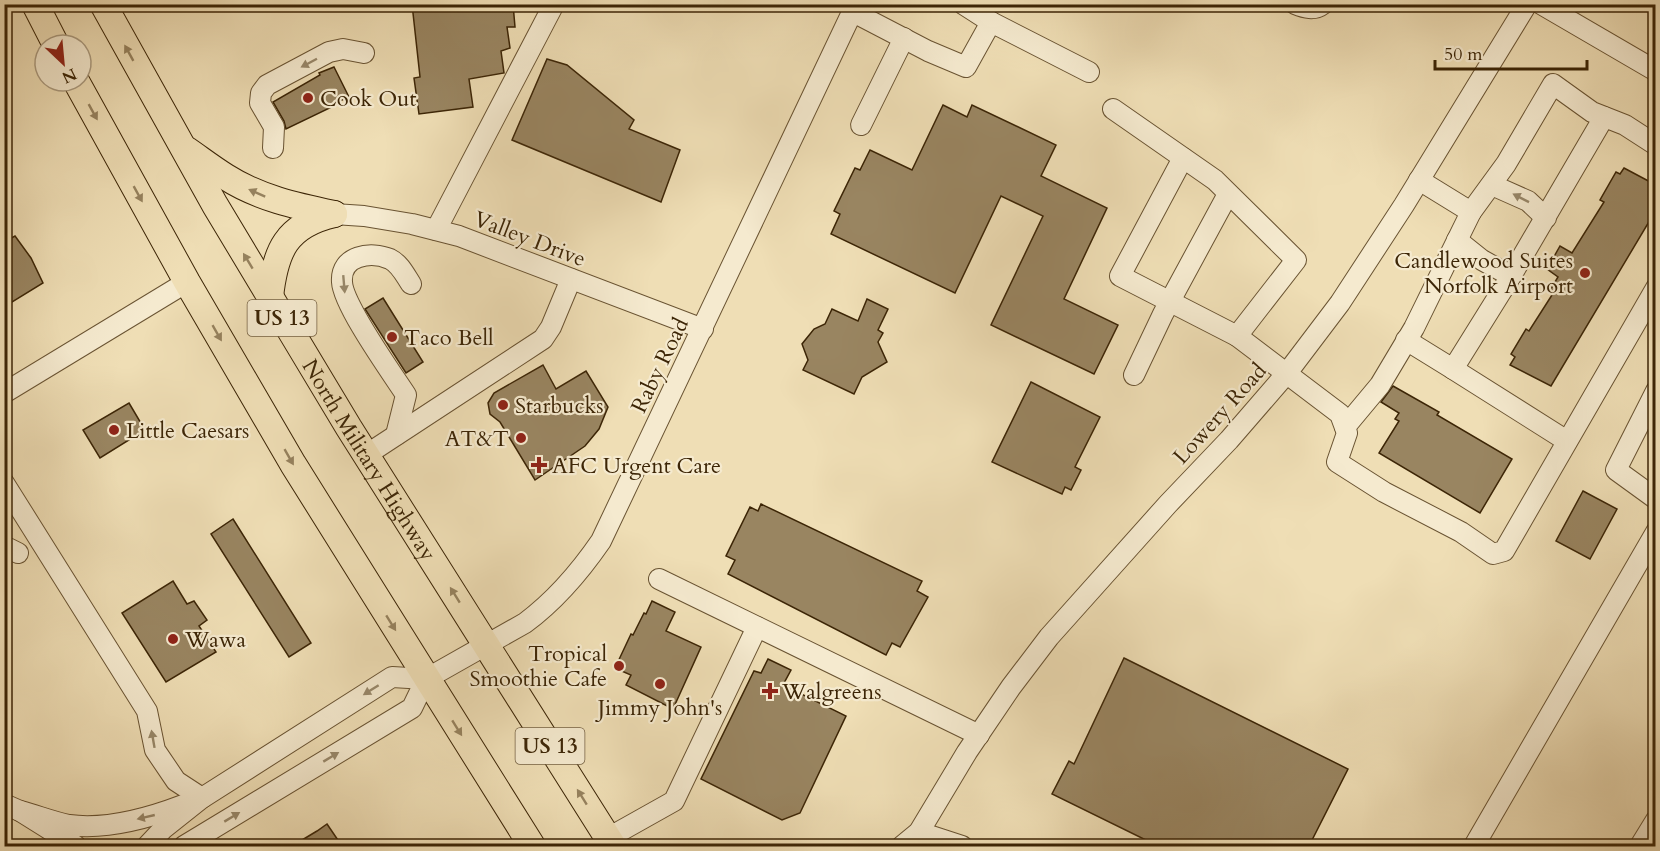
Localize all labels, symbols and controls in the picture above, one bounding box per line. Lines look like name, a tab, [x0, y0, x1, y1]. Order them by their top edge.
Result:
north arrow	[33, 33, 93, 93]
scale bar	[1435, 33, 1586, 71]
text: 50 m	[1444, 42, 1483, 67]
one-way arrow	[124, 44, 134, 61]
one-way arrow	[301, 58, 318, 68]
text: N	[58, 63, 80, 89]
place label: Cook Out	[320, 84, 416, 114]
marker: Cook Out	[301, 91, 315, 105]
one-way arrow	[88, 103, 98, 120]
one-way arrow	[133, 185, 143, 202]
one-way arrow	[249, 188, 266, 197]
one-way arrow	[1512, 194, 1529, 203]
street label: Valley Drive	[469, 204, 590, 274]
place label: Candlewood Suites Norfolk Airport	[1394, 246, 1573, 301]
one-way arrow	[243, 253, 254, 269]
marker: Candlewood Suites Norfolk Airport	[1578, 266, 1592, 280]
one-way arrow	[339, 275, 349, 294]
road number: US 13	[248, 300, 316, 336]
street label: Raby Road	[624, 313, 696, 418]
place label: Taco Bell	[404, 323, 494, 353]
one-way arrow	[211, 325, 222, 341]
marker: Taco Bell	[385, 330, 399, 344]
street label: North Military Highway	[295, 354, 443, 567]
street label: Lowery Road	[1166, 356, 1273, 471]
place label: Starbucks	[515, 391, 604, 421]
marker: Starbucks	[496, 398, 510, 412]
place label: Little Caesars	[126, 416, 249, 446]
marker: Little Caesars	[107, 423, 121, 437]
place label: AT&T	[445, 424, 509, 454]
marker: AT&T	[514, 431, 528, 445]
one-way arrow	[284, 449, 294, 466]
place label: AFC Urgent Care	[552, 451, 721, 481]
marker: AFC Urgent Care	[530, 456, 548, 474]
one-way arrow	[449, 588, 461, 604]
one-way arrow	[386, 615, 397, 631]
place label: Wawa	[184, 625, 246, 655]
marker: Wawa	[166, 632, 180, 646]
place label: Tropical Smoothie Cafe	[469, 639, 607, 694]
marker: Tropical Smoothie Cafe	[612, 659, 626, 673]
marker: Jimmy John's	[653, 677, 667, 691]
place label: Walgreens	[781, 677, 882, 707]
marker: Walgreens	[763, 684, 777, 698]
one-way arrow	[363, 685, 379, 696]
place label: Jimmy John's	[595, 693, 722, 723]
one-way arrow	[451, 720, 462, 736]
road number: US 13	[516, 728, 584, 764]
one-way arrow	[148, 729, 157, 748]
one-way arrow	[323, 752, 339, 763]
one-way arrow	[576, 789, 587, 805]
one-way arrow	[224, 811, 240, 822]
one-way arrow	[137, 812, 156, 822]

